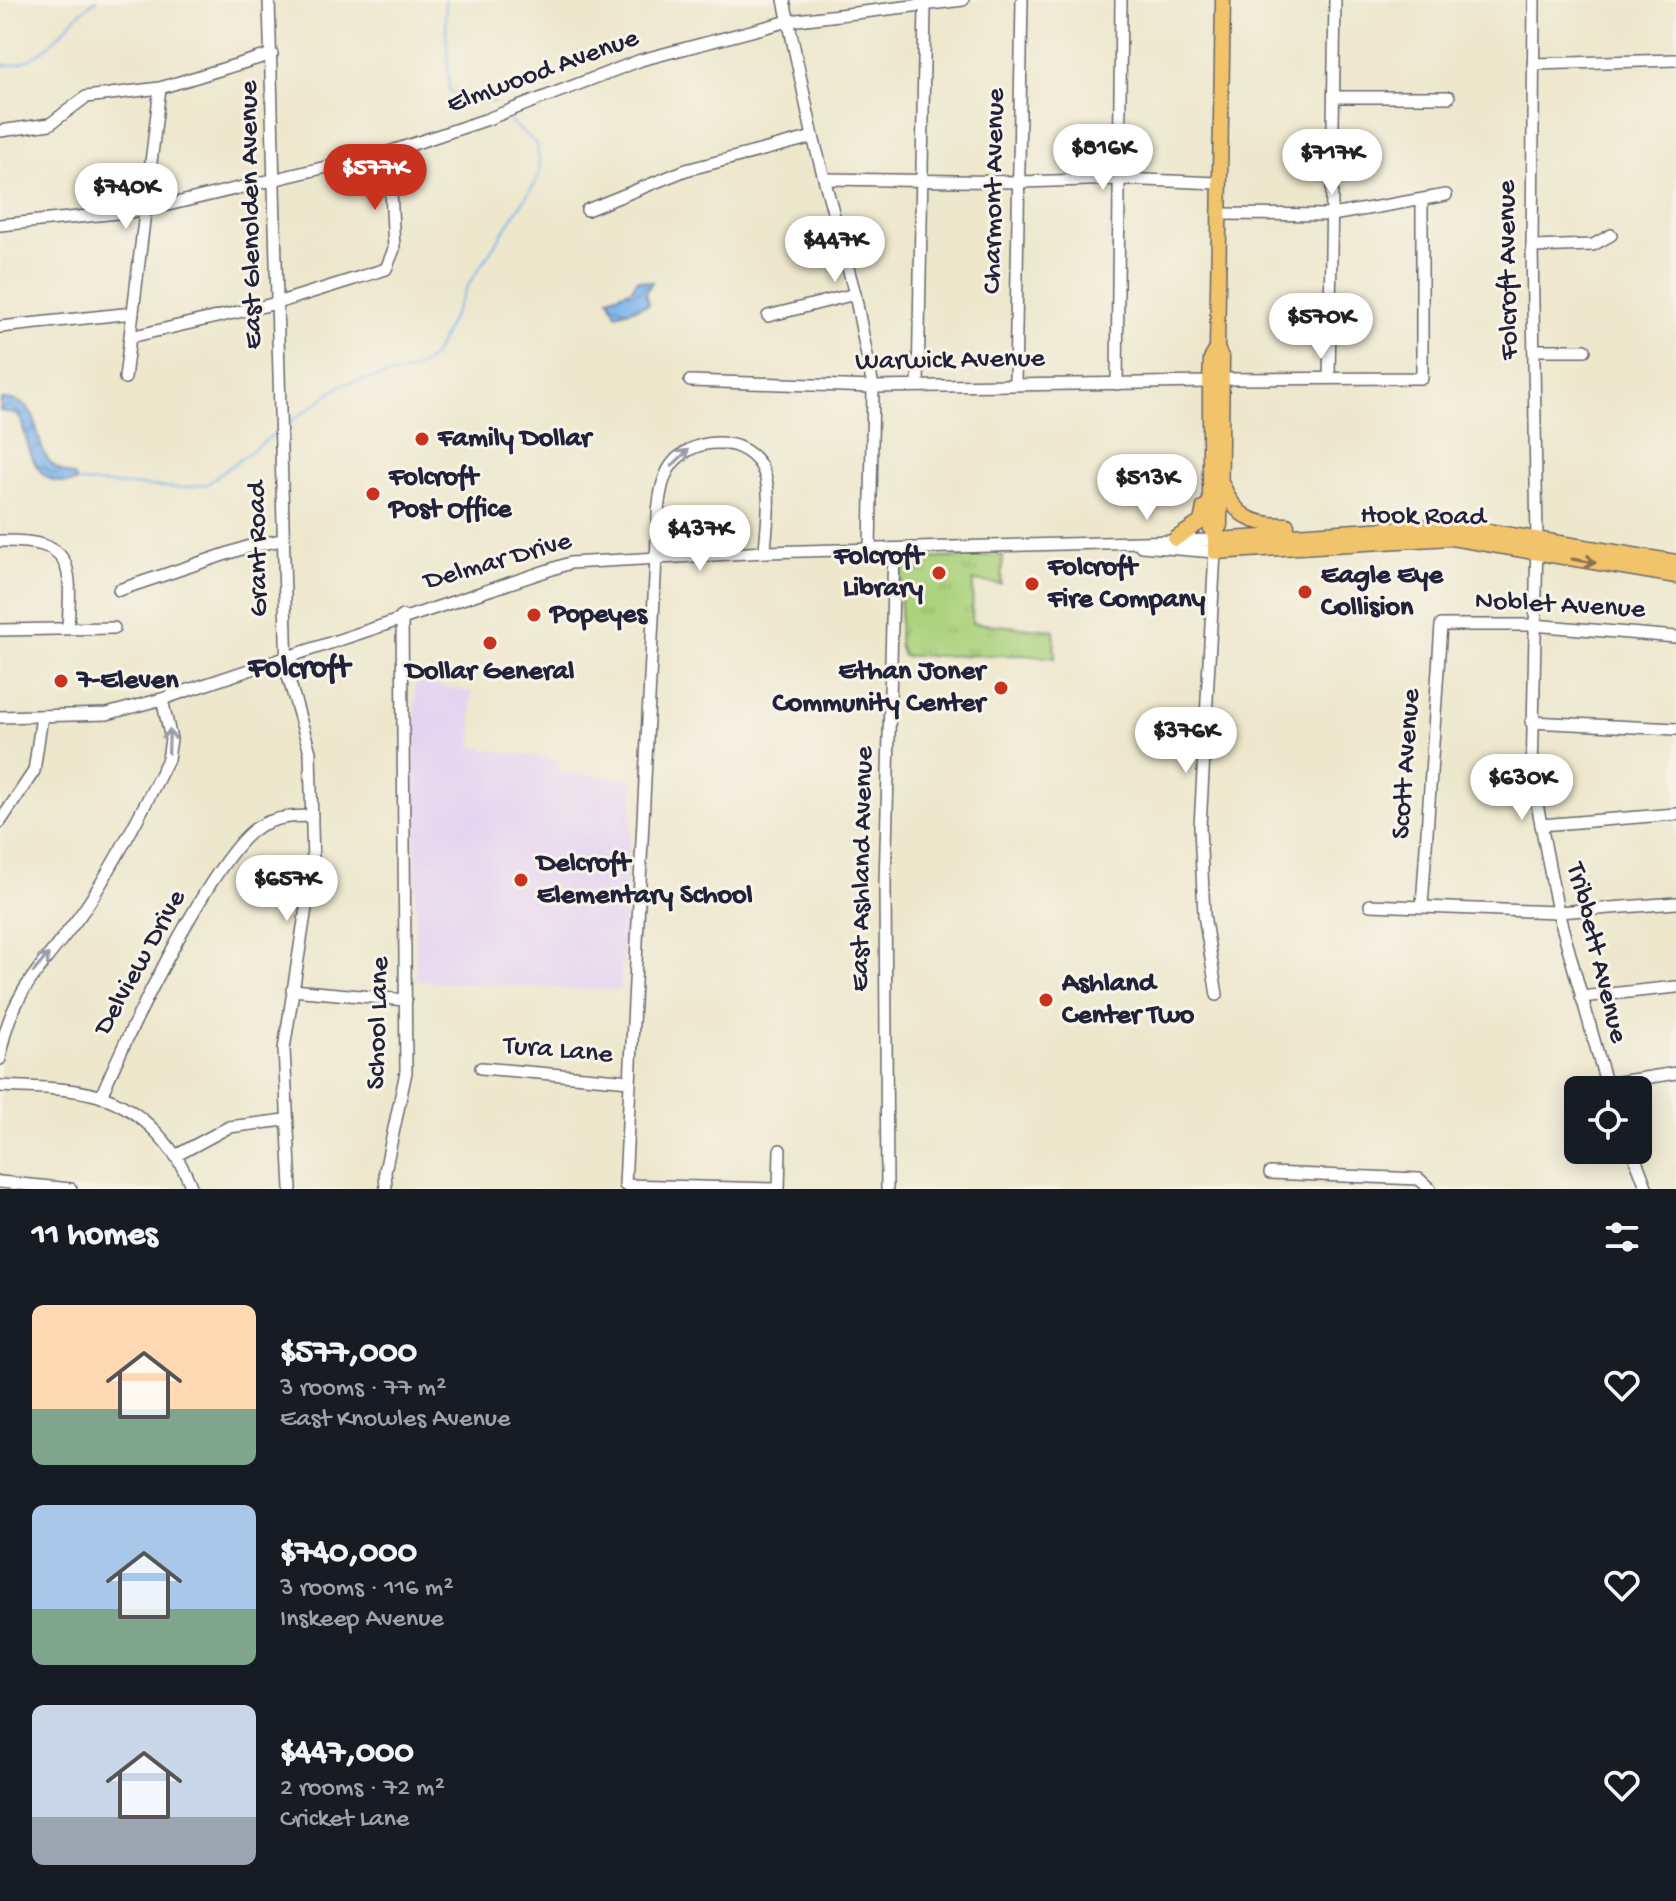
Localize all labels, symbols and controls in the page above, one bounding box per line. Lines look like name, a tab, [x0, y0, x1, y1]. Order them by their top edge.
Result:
street label: Elmwood Avenue	[443, 22, 644, 122]
street label: East Glenolden Avenue	[233, 80, 271, 350]
street label: Charmont Avenue	[977, 87, 1013, 294]
pin: $816K	[1047, 124, 1159, 192]
pin: $717K	[1276, 129, 1388, 197]
text: $816K	[1071, 134, 1135, 165]
text: $717K	[1300, 139, 1364, 170]
pin: $577K	[319, 144, 431, 212]
text: $577K	[342, 154, 408, 185]
pin: $740K	[70, 163, 182, 231]
text: $740K	[93, 173, 159, 204]
street label: Folcroft Avenue	[1491, 179, 1527, 361]
pin: $447K	[779, 216, 891, 284]
text: $447K	[803, 226, 867, 257]
pin: $570K	[1265, 293, 1377, 361]
text: $570K	[1287, 303, 1355, 334]
street label: Warwick Avenue	[855, 343, 1046, 379]
place label: Family Dollar	[437, 423, 594, 456]
marker: Family Dollar	[413, 430, 431, 448]
one-way arrow	[669, 448, 689, 468]
pin: $513K	[1091, 454, 1203, 522]
place label: Folcroft Post Office	[387, 462, 513, 527]
text: $513K	[1115, 464, 1179, 495]
street label: Grant Road	[241, 478, 277, 617]
marker: Folcroft Post Office	[364, 485, 382, 503]
street label: Hook Road	[1360, 499, 1489, 535]
pin: $437K	[644, 505, 756, 573]
text: $437K	[667, 515, 733, 546]
street label: Delmar Drive	[419, 525, 576, 599]
place label: Folcroft Library	[833, 541, 926, 606]
place label: Folcroft Fire Company	[1047, 552, 1206, 617]
one-way arrow	[1571, 554, 1596, 569]
place label: Eagle Eye Collision	[1321, 560, 1444, 625]
marker: Folcroft Library	[930, 564, 948, 582]
marker: Folcroft Fire Company	[1023, 575, 1041, 593]
marker: Eagle Eye Collision	[1296, 583, 1314, 601]
street label: Noblet Avenue	[1474, 585, 1647, 627]
place label: Popeyes	[548, 599, 648, 632]
marker: Popeyes	[525, 606, 543, 624]
marker: Dollar General	[481, 634, 499, 652]
district label: Folcroft	[247, 651, 353, 689]
place label: Dollar General	[403, 656, 574, 689]
place label: Ethan Joner Community Center	[772, 656, 988, 721]
place label: 7-Eleven	[75, 665, 179, 698]
marker: 7-Eleven	[52, 672, 70, 690]
marker: Ethan Joner Community Center	[992, 679, 1010, 697]
street label: Scott Avenue	[1385, 687, 1429, 840]
pin: $376K	[1130, 707, 1242, 775]
text: $376K	[1153, 717, 1219, 748]
one-way arrow	[161, 728, 177, 755]
street label: East Ashland Avenue	[844, 745, 882, 992]
pin: $630K	[1466, 754, 1578, 822]
text: $630K	[1488, 764, 1556, 795]
place label: Delcroft Elementary School	[534, 848, 753, 913]
pin: $657K	[231, 855, 343, 923]
street label: Tribbett Avenue	[1557, 858, 1634, 1047]
text: $657K	[254, 865, 320, 896]
marker: Delcroft Elementary School	[512, 871, 530, 889]
street label: Delview Drive	[87, 884, 195, 1043]
one-way arrow	[32, 954, 50, 974]
street label: School Lane	[360, 955, 398, 1090]
place label: Ashland Center Two	[1061, 968, 1195, 1033]
marker: Ashland Center Two	[1037, 991, 1055, 1009]
street label: Tura Lane	[500, 1030, 615, 1072]
map controls	[1564, 1076, 1652, 1164]
button: locate	[1564, 1076, 1652, 1164]
icon: filters	[1600, 1215, 1644, 1259]
text: 11 homes	[32, 1217, 158, 1257]
text: $577,000	[280, 1334, 417, 1374]
icon: home	[96, 1337, 192, 1433]
icon: heart	[1600, 1363, 1644, 1407]
text: 3 rooms · 77 m²	[280, 1374, 446, 1405]
text: East Knowles Avenue	[280, 1405, 510, 1436]
text: $740,000	[280, 1534, 417, 1574]
icon: home	[96, 1537, 192, 1633]
icon: heart	[1600, 1563, 1644, 1607]
text: 3 rooms · 116 m²	[280, 1574, 453, 1605]
text: Inskeep Avenue	[280, 1605, 444, 1636]
text: $447,000	[280, 1734, 414, 1774]
icon: home	[96, 1737, 192, 1833]
icon: heart	[1600, 1763, 1644, 1807]
text: 2 rooms · 72 m²	[280, 1774, 445, 1805]
text: Cricket Lane	[280, 1805, 409, 1836]

